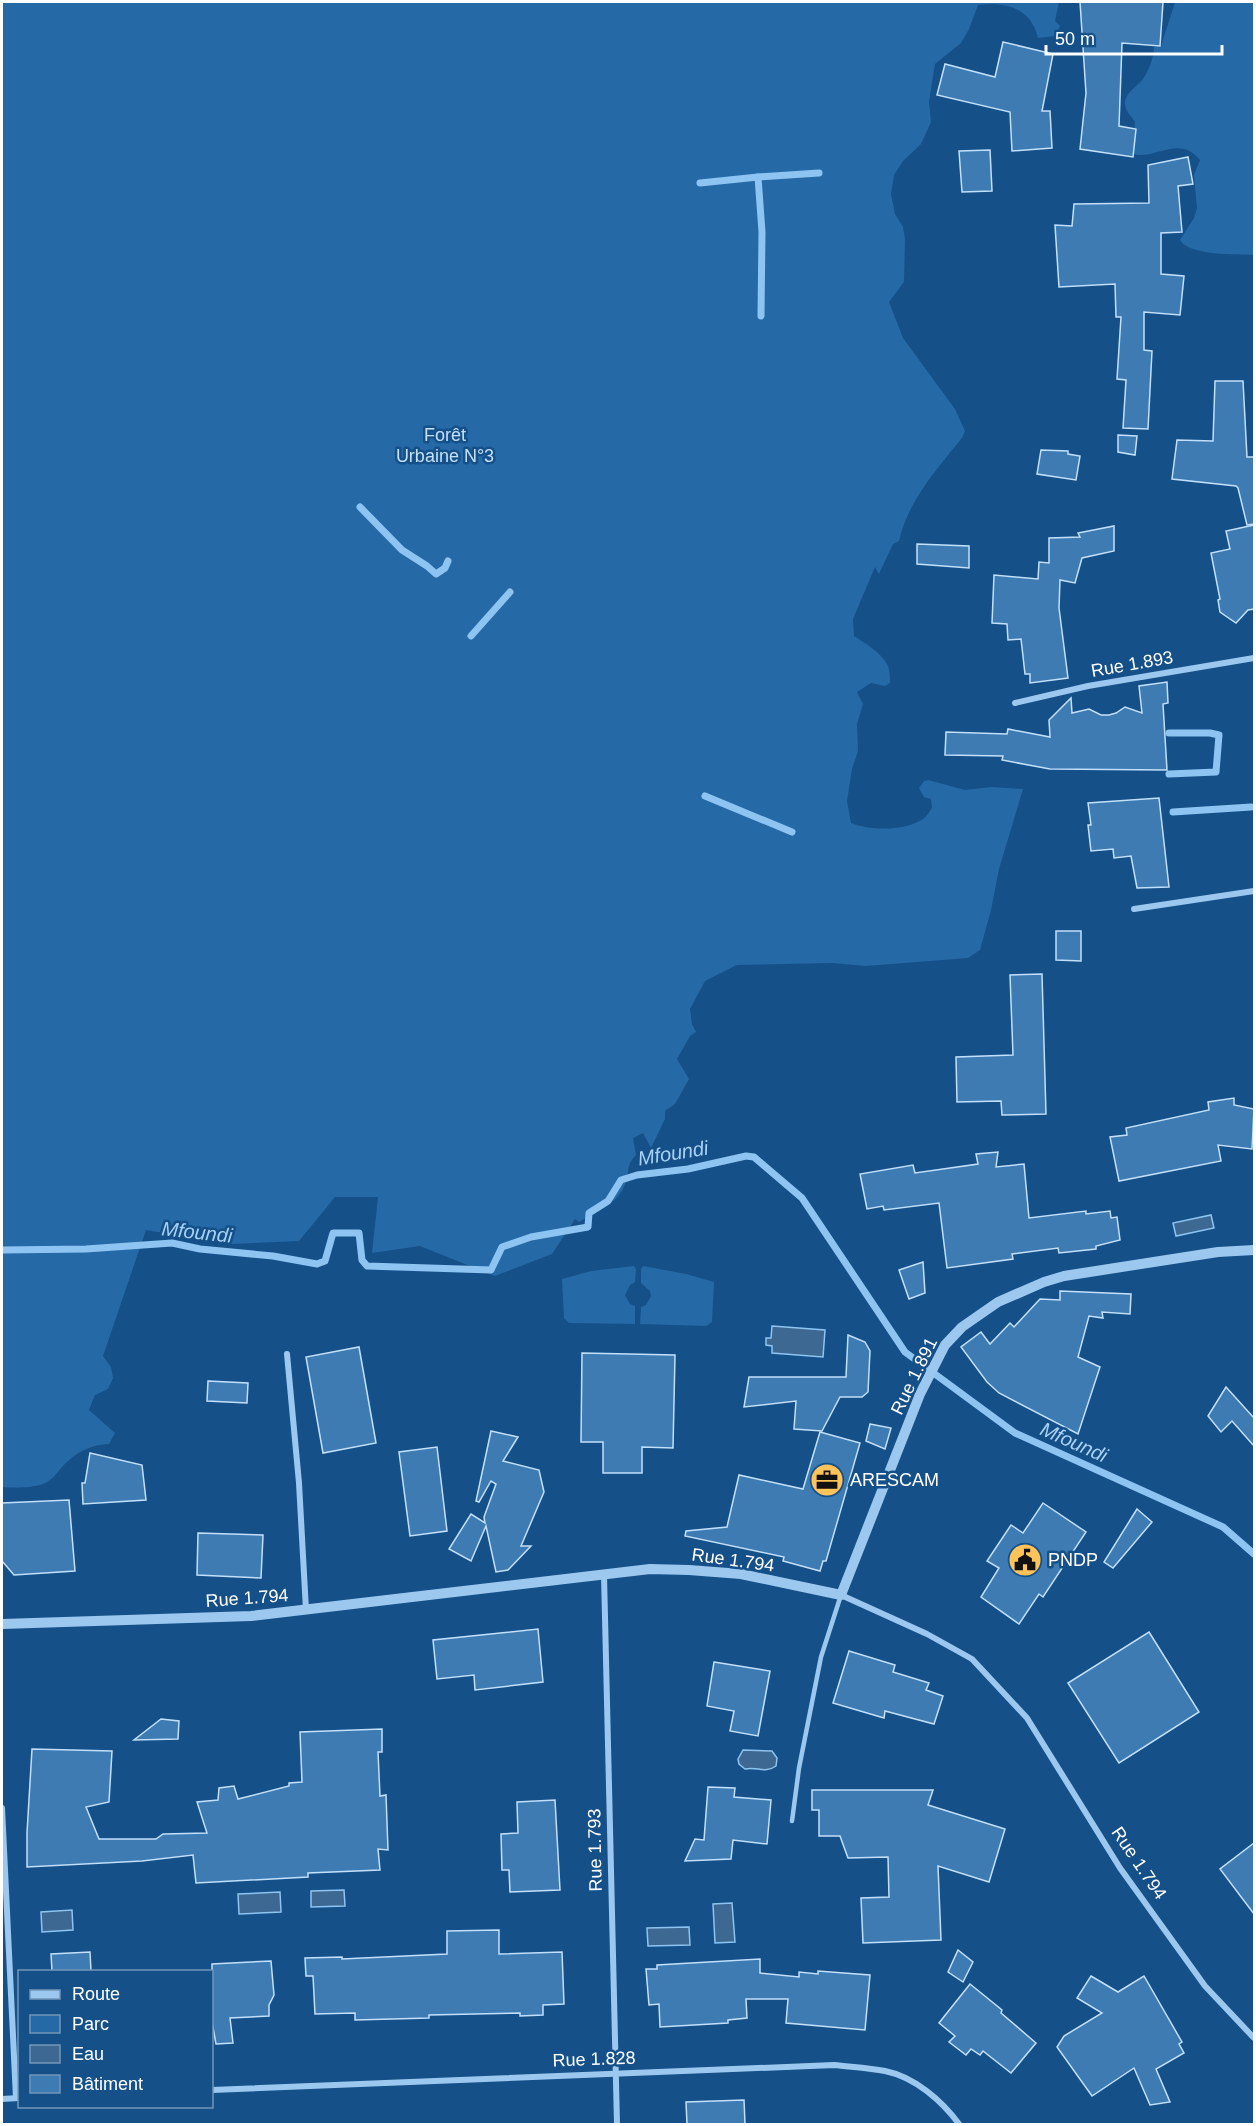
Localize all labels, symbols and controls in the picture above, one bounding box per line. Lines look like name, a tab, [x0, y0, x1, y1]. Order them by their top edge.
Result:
scale bar	[1046, 18, 1222, 56]
text: 50 m	[1055, 29, 1095, 49]
park label: Forêt Urbaine N°3	[396, 425, 494, 466]
street label: Rue 1.893	[1089, 647, 1175, 681]
water label: Mfoundi	[636, 1136, 710, 1169]
water label: Mfoundi	[160, 1217, 234, 1247]
street label: Rue 1.891	[887, 1334, 941, 1418]
water label: Mfoundi	[1037, 1417, 1111, 1467]
office icon: ARESCAM	[809, 1462, 845, 1498]
place label: ARESCAM	[850, 1470, 939, 1490]
public building icon: PNDP	[1007, 1542, 1043, 1578]
street label: Rue 1.794	[690, 1544, 776, 1576]
place label: PNDP	[1048, 1550, 1098, 1570]
street label: Rue 1.794	[205, 1585, 289, 1611]
street label: Rue 1.793	[584, 1808, 606, 1892]
street label: Rue 1.794	[1107, 1823, 1171, 1903]
legend	[18, 1970, 213, 2108]
text: Route	[72, 1984, 120, 2004]
text: Parc	[72, 2014, 109, 2034]
text: Eau	[72, 2044, 104, 2064]
street label: Rue 1.828	[552, 2048, 636, 2070]
text: Bâtiment	[72, 2074, 143, 2094]

